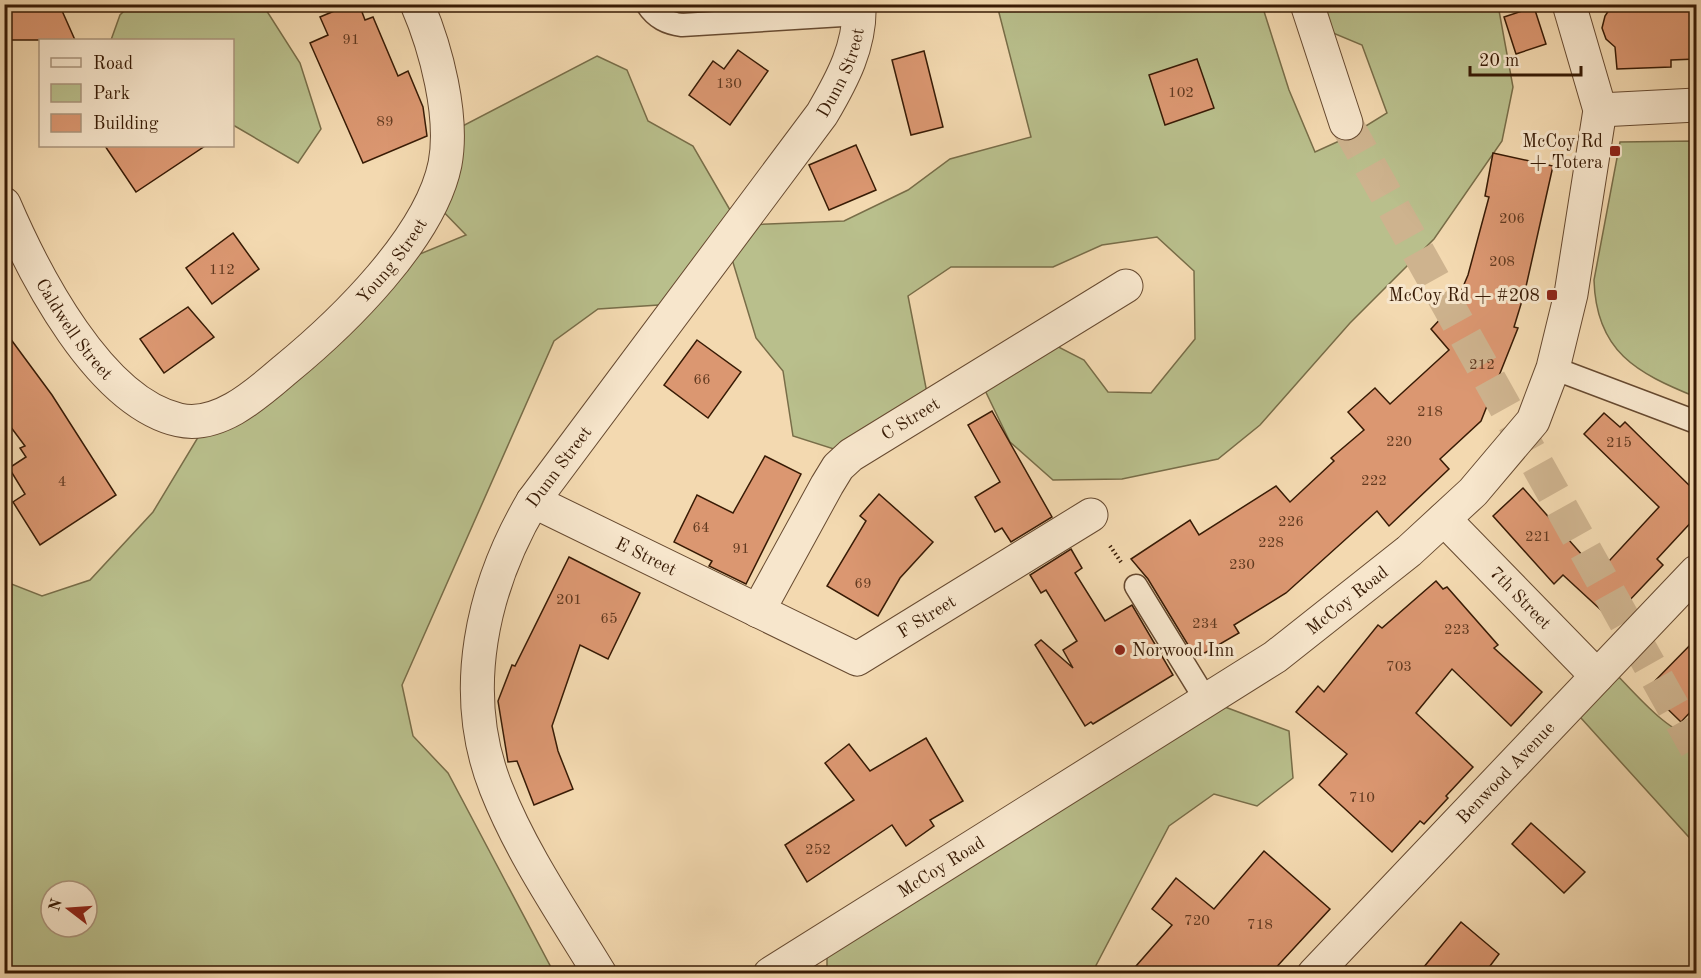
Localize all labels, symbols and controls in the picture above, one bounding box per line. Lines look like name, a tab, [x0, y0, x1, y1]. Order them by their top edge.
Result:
street label: Dunn Street	[814, 27, 868, 121]
house number: 91	[342, 33, 360, 48]
legend	[39, 39, 234, 147]
scale bar	[1470, 39, 1581, 77]
text: 20 m	[1479, 52, 1519, 70]
text: Road	[93, 55, 133, 73]
house number: 130	[716, 77, 742, 92]
text: Park	[93, 85, 130, 103]
house number: 102	[1168, 86, 1194, 101]
text: Building	[93, 115, 159, 133]
house number: 89	[376, 115, 394, 130]
place label: McCoy Rd + Totera	[1522, 133, 1603, 172]
marker: McCoy Rd + Totera	[1608, 144, 1622, 158]
house number: 206	[1499, 212, 1525, 227]
street label: Young Street	[354, 216, 431, 308]
house number: 208	[1489, 255, 1515, 270]
house number: 112	[209, 263, 235, 278]
street label: Caldwell Street	[32, 276, 116, 384]
place label: McCoy Rd + #208	[1389, 287, 1540, 305]
marker: McCoy Rd + #208	[1545, 288, 1559, 302]
house number: 212	[1469, 358, 1495, 373]
house number: 66	[693, 373, 711, 388]
street label: C Street	[878, 395, 943, 444]
house number: 218	[1417, 405, 1443, 420]
street label: Dunn Street	[524, 423, 595, 511]
house number: 220	[1386, 435, 1412, 450]
house number: 215	[1606, 436, 1632, 451]
house number: 222	[1361, 474, 1387, 489]
house number: 4	[58, 475, 66, 490]
house number: 226	[1278, 515, 1304, 530]
house number: 64	[692, 521, 710, 536]
house number: 221	[1525, 530, 1551, 545]
street label: E Street	[613, 535, 679, 580]
house number: 228	[1258, 536, 1284, 551]
house number: 91	[732, 542, 750, 557]
house number: 230	[1229, 558, 1255, 573]
street label: McCoy Road	[1303, 563, 1392, 639]
street label: 7th Street	[1486, 564, 1554, 633]
house number: 69	[854, 577, 872, 592]
street label: F Street	[895, 592, 959, 642]
house number: 201	[556, 593, 582, 608]
house number: 65	[600, 612, 618, 627]
house number: 234	[1192, 617, 1218, 632]
house number: 223	[1444, 623, 1470, 638]
place label: Norwood Inn	[1132, 642, 1234, 660]
marker: Norwood Inn	[1113, 643, 1127, 657]
house number: 703	[1386, 660, 1412, 675]
street label: Benwood Avenue	[1454, 719, 1559, 828]
house number: 710	[1349, 791, 1375, 806]
street label: McCoy Road	[895, 834, 988, 901]
house number: 252	[805, 843, 831, 858]
north arrow	[39, 879, 99, 939]
text: N	[47, 896, 66, 913]
house number: 720	[1184, 914, 1210, 929]
house number: 718	[1247, 918, 1273, 933]

